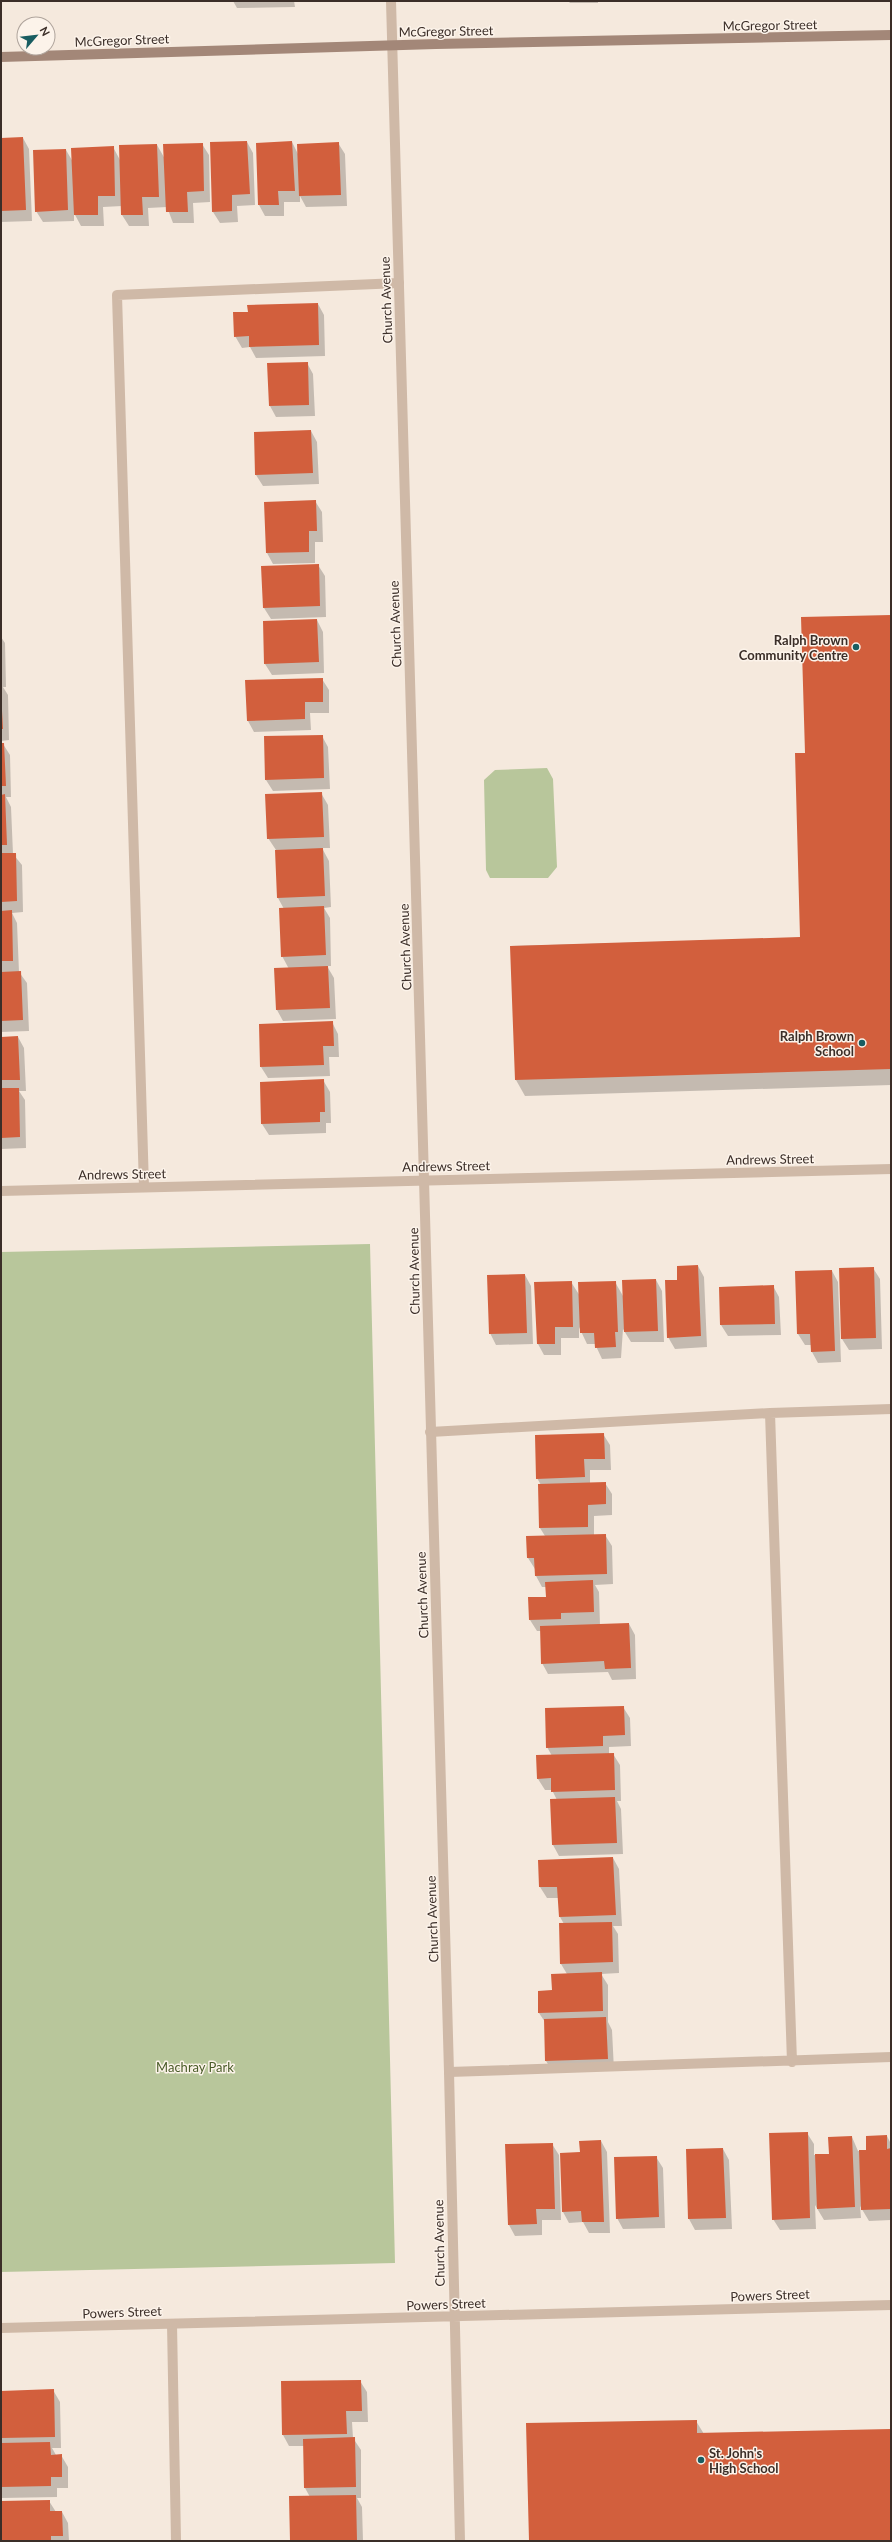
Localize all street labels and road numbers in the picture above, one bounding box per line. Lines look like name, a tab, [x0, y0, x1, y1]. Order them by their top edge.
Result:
street label: McGregor Street	[723, 16, 818, 34]
street label: McGregor Street	[399, 22, 494, 40]
street label: McGregor Street	[74, 30, 170, 50]
street label: Church Avenue	[376, 256, 396, 344]
street label: Church Avenue	[385, 580, 405, 668]
street label: Church Avenue	[395, 903, 415, 991]
street label: Andrews Street	[726, 1150, 814, 1168]
street label: Andrews Street	[402, 1157, 490, 1175]
street label: Andrews Street	[78, 1165, 166, 1183]
street label: Church Avenue	[405, 1227, 423, 1315]
street label: Church Avenue	[412, 1551, 432, 1639]
street label: Church Avenue	[422, 1875, 442, 1963]
street label: Church Avenue	[430, 2199, 448, 2287]
street label: Powers Street	[730, 2286, 810, 2304]
street label: Powers Street	[406, 2295, 486, 2313]
street label: Powers Street	[82, 2303, 162, 2321]

